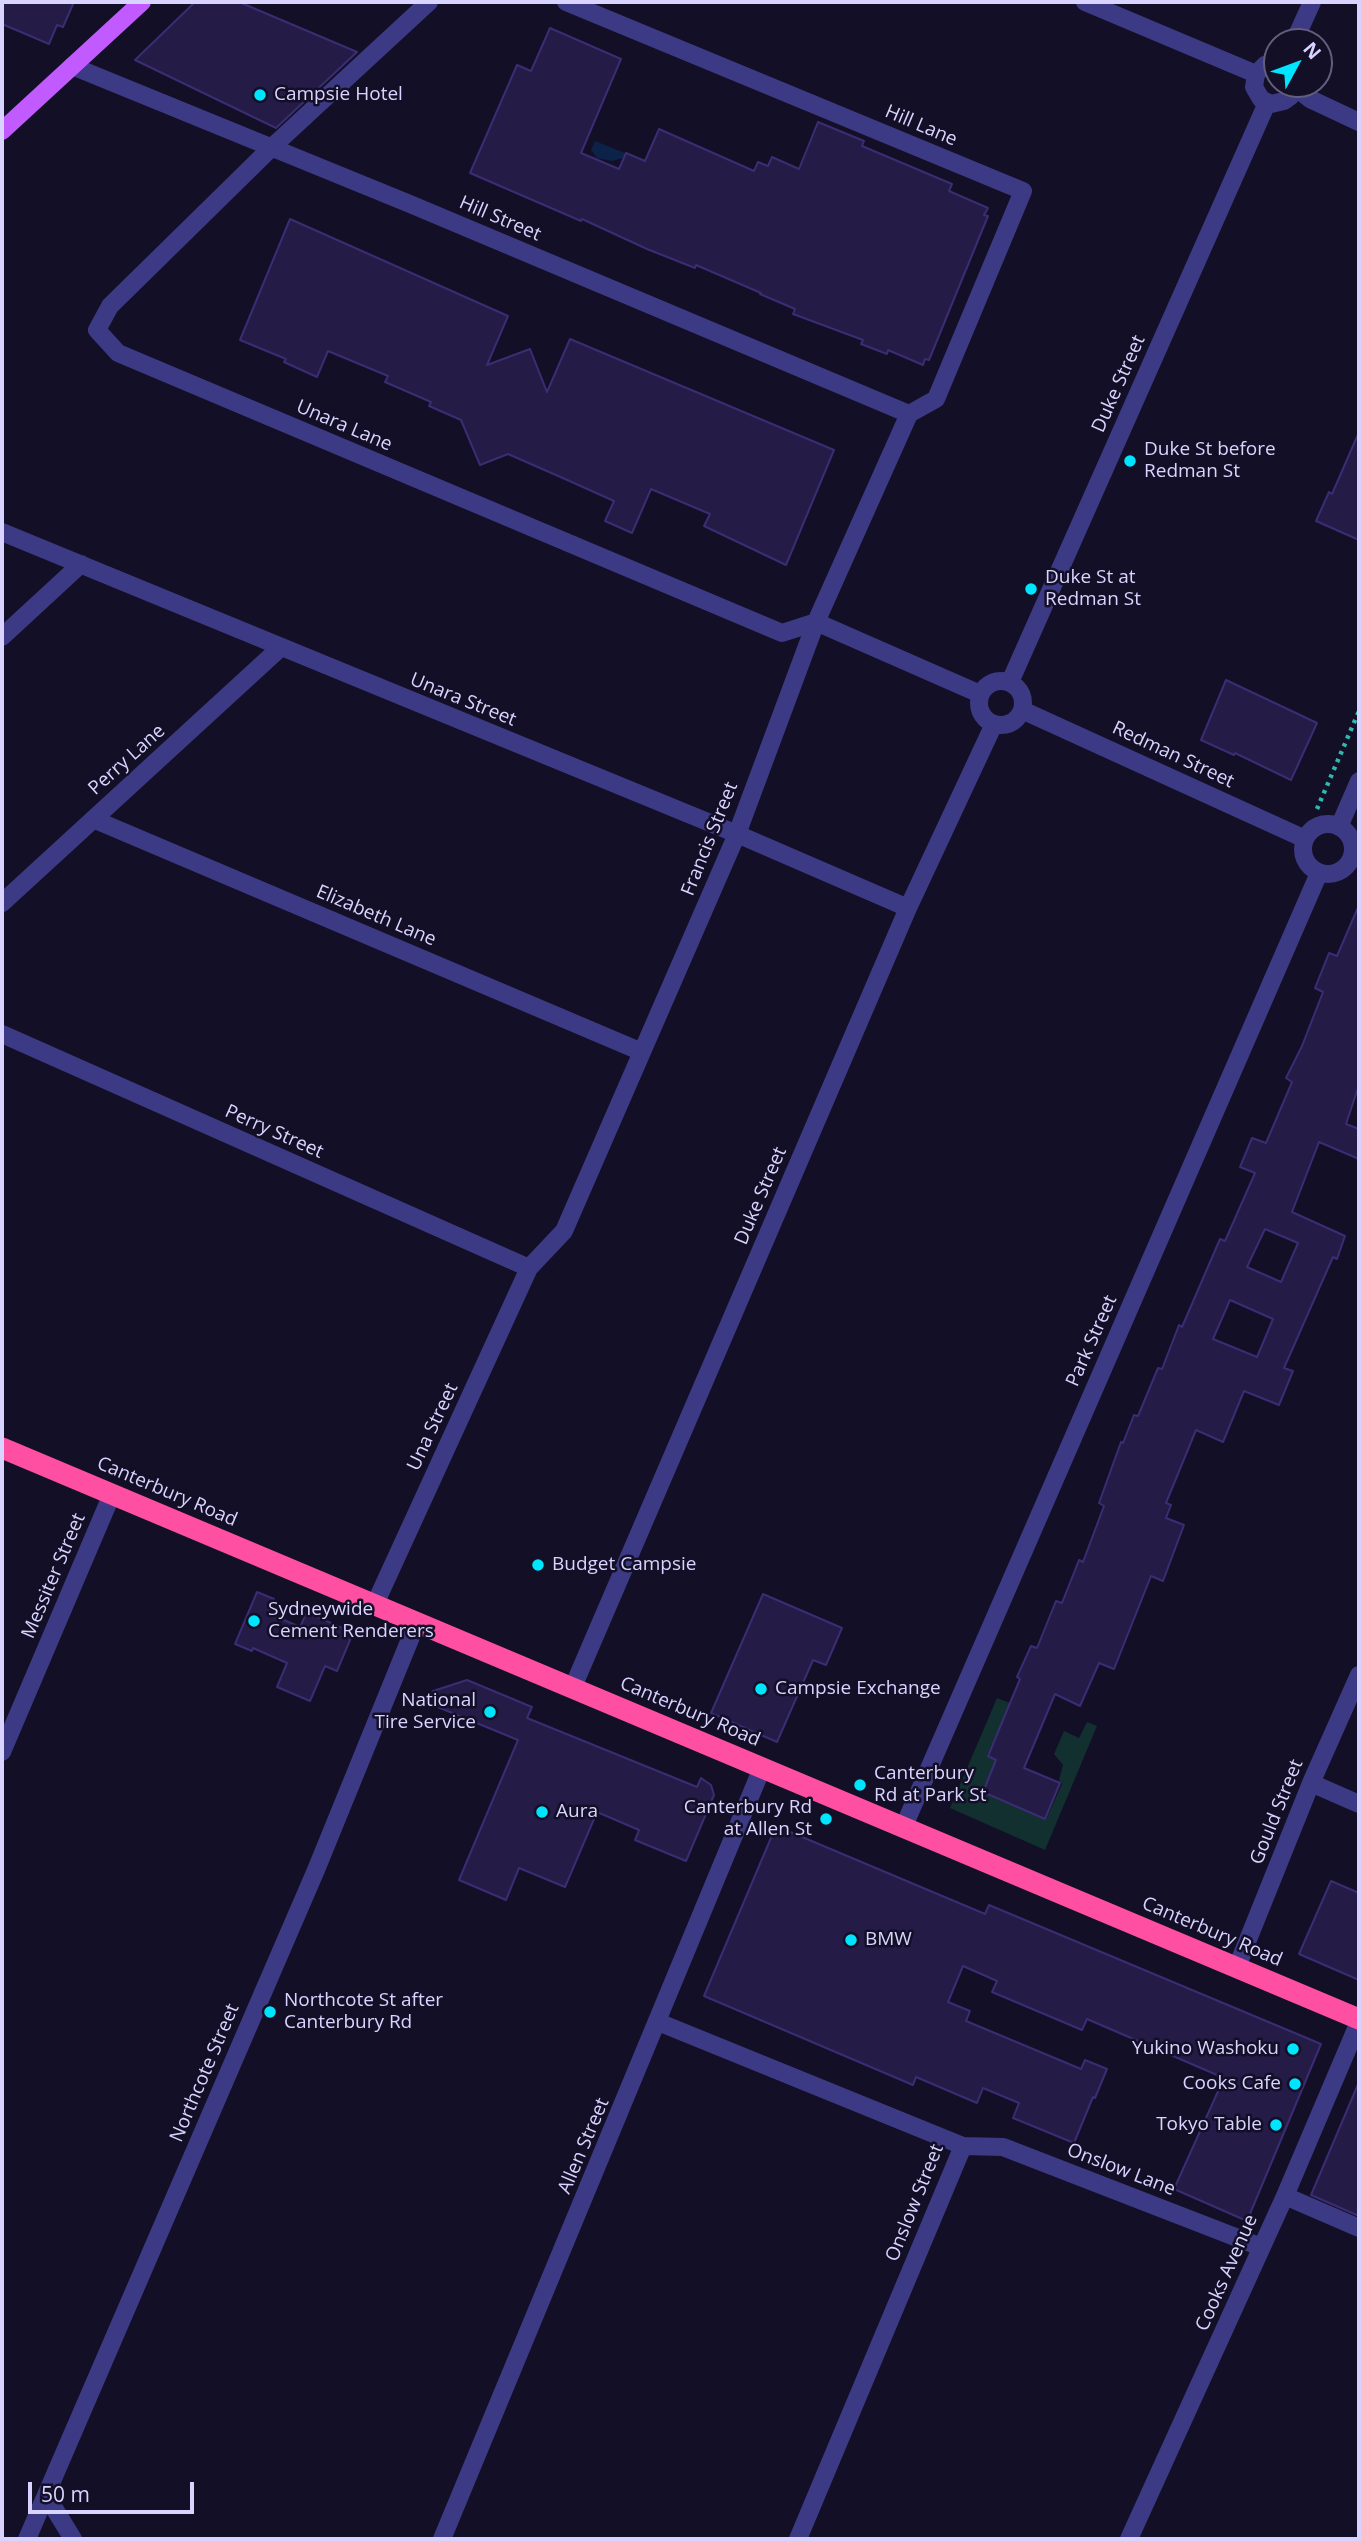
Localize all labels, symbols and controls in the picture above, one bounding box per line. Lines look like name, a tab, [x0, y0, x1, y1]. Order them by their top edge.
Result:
north arrow	[1263, 28, 1333, 98]
text: N	[1297, 36, 1327, 65]
place label: Campsie Hotel	[274, 84, 403, 106]
marker: Campsie Hotel	[252, 87, 268, 103]
street label: Hill Lane	[882, 101, 960, 151]
street label: Hill Street	[456, 192, 544, 246]
street label: Duke Street	[1087, 332, 1151, 436]
street label: Unara Lane	[293, 396, 395, 456]
place label: Duke St before Redman St	[1144, 439, 1276, 483]
marker: Duke St before Redman St	[1122, 453, 1138, 469]
place label: Duke St at Redman St	[1045, 567, 1141, 611]
marker: Duke St at Redman St	[1023, 581, 1039, 597]
street label: Unara Street	[407, 668, 519, 732]
street label: Redman Street	[1108, 717, 1238, 793]
street label: Perry Lane	[84, 720, 170, 800]
street label: Francis Street	[677, 779, 743, 899]
street label: Elizabeth Lane	[313, 880, 439, 952]
street label: Perry Street	[221, 1100, 327, 1164]
street label: Duke Street	[730, 1144, 792, 1248]
street label: Park Street	[1062, 1292, 1122, 1390]
street label: Una Street	[403, 1380, 463, 1474]
street label: Canterbury Road	[93, 1452, 241, 1532]
street label: Messiter Street	[17, 1510, 91, 1642]
place label: Budget Campsie	[552, 1554, 697, 1576]
marker: Budget Campsie	[530, 1557, 546, 1573]
place label: Sydneywide Cement Renderers	[268, 1599, 434, 1643]
marker: Sydneywide Cement Renderers	[246, 1613, 262, 1629]
street label: Canterbury Road	[616, 1672, 764, 1752]
place label: Campsie Exchange	[775, 1678, 941, 1700]
marker: Campsie Exchange	[753, 1681, 769, 1697]
place label: National Tire Service	[374, 1690, 476, 1734]
marker: National Tire Service	[482, 1704, 498, 1720]
street label: Gould Street	[1246, 1756, 1308, 1868]
place label: Canterbury Rd at Park St	[874, 1763, 986, 1807]
marker: Canterbury Rd at Park St	[852, 1777, 868, 1793]
place label: Canterbury Rd at Allen St	[684, 1797, 812, 1841]
place label: Aura	[556, 1801, 598, 1823]
marker: Aura	[534, 1804, 550, 1820]
marker: Canterbury Rd at Allen St	[818, 1811, 834, 1827]
street label: Canterbury Road	[1138, 1892, 1286, 1972]
place label: BMW	[865, 1929, 912, 1951]
marker: BMW	[843, 1932, 859, 1948]
place label: Northcote St after Canterbury Rd	[284, 1990, 443, 2034]
street label: Northcote Street	[166, 2000, 244, 2146]
marker: Northcote St after Canterbury Rd	[262, 2004, 278, 2020]
place label: Yukino Washoku	[1132, 2038, 1279, 2060]
marker: Yukino Washoku	[1285, 2041, 1301, 2057]
place label: Cooks Cafe	[1183, 2073, 1281, 2095]
marker: Cooks Cafe	[1287, 2076, 1303, 2092]
street label: Allen Street	[554, 2095, 614, 2197]
place label: Tokyo Table	[1156, 2114, 1262, 2136]
marker: Tokyo Table	[1268, 2117, 1284, 2133]
street label: Onslow Lane	[1064, 2139, 1178, 2201]
street label: Onslow Street	[881, 2141, 949, 2265]
street label: Cooks Avenue	[1191, 2211, 1263, 2335]
scale bar	[32, 2468, 198, 2512]
text: 50 m	[41, 2480, 90, 2508]

